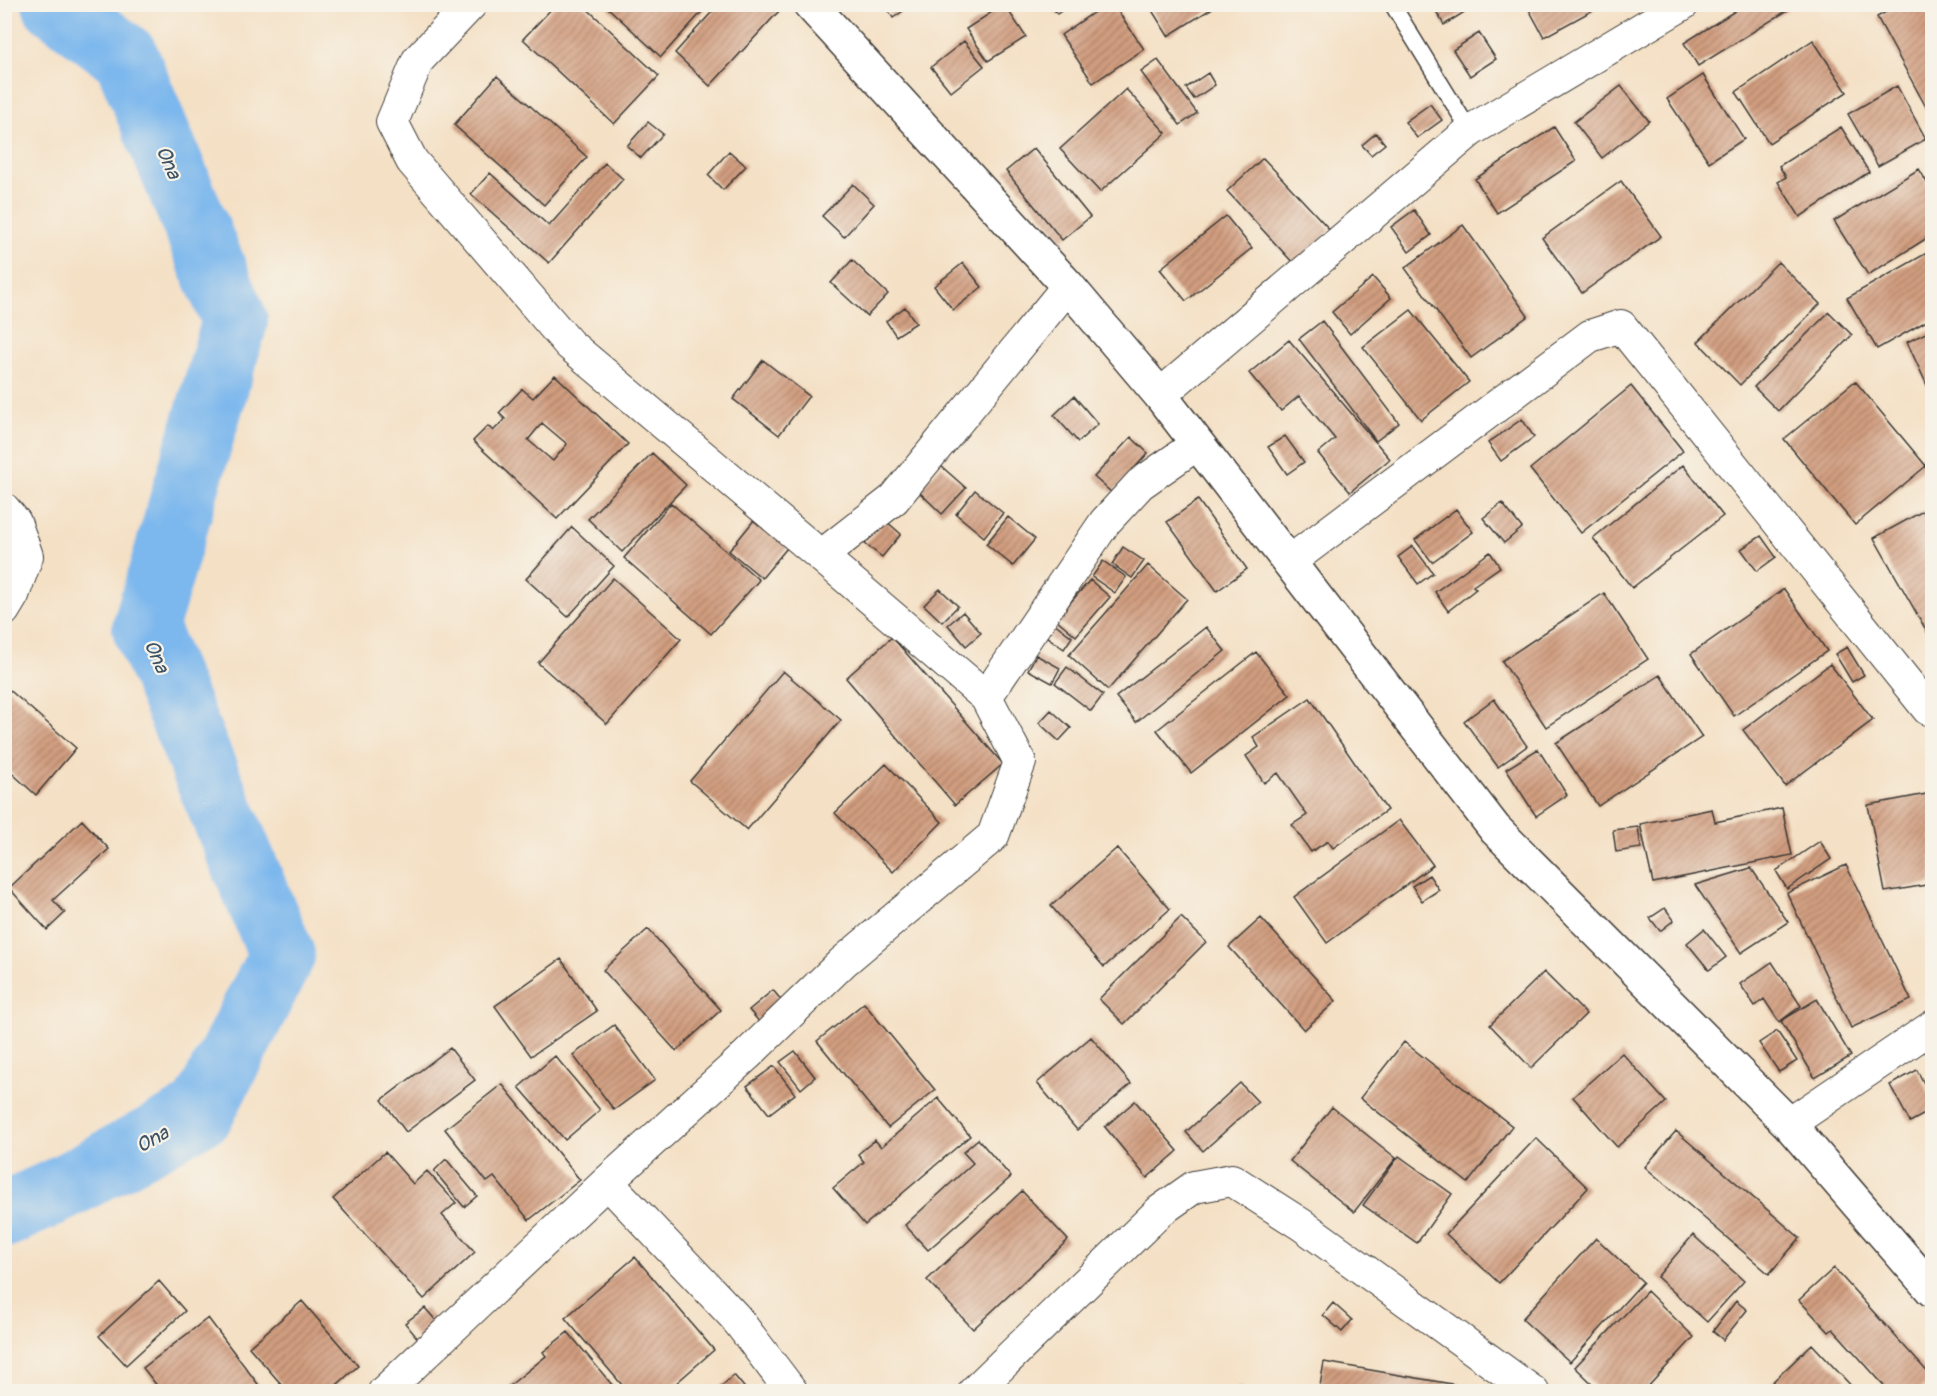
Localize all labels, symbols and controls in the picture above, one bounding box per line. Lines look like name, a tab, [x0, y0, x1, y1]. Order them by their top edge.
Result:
water label: Ona	[151, 142, 187, 184]
water label: Ona	[139, 636, 175, 678]
water label: Ona	[132, 1120, 174, 1158]

